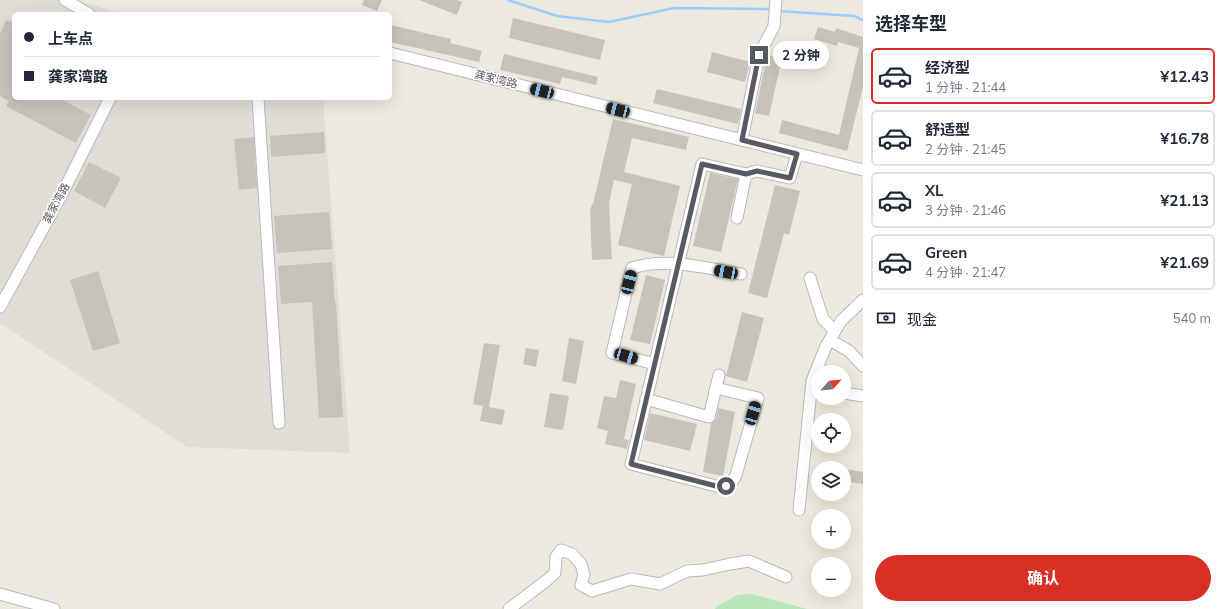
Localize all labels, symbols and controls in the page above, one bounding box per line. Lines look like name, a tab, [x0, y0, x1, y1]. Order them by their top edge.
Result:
text: 选择车型	[875, 12, 947, 35]
text: 上车点	[48, 29, 93, 48]
callout: 2 分钟	[773, 41, 829, 69]
route end	[750, 46, 768, 64]
text: 2 分钟	[782, 47, 820, 63]
icon: car	[877, 58, 913, 94]
text: 经济型	[925, 58, 970, 77]
text: 龚家湾路	[48, 67, 108, 86]
street label: 龚家湾路	[473, 67, 519, 91]
text: ¥12.43	[1160, 67, 1209, 86]
text: 1 分钟 · 21:44	[925, 79, 1006, 95]
car	[529, 82, 555, 100]
car	[605, 101, 631, 119]
icon: car	[877, 120, 913, 156]
text: 舒适型	[925, 120, 970, 139]
text: ¥16.78	[1160, 129, 1209, 148]
text: 2 分钟 · 21:45	[925, 141, 1006, 157]
street label: 龚家湾路	[39, 180, 73, 226]
text: XL	[925, 181, 943, 200]
icon: car	[877, 182, 913, 218]
text: ¥21.13	[1160, 191, 1209, 210]
text: 3 分钟 · 21:46	[925, 202, 1006, 218]
text: Green	[925, 243, 967, 262]
icon: car	[877, 244, 913, 280]
text: ¥21.69	[1160, 253, 1209, 272]
car	[713, 264, 739, 280]
text: 4 分钟 · 21:47	[925, 264, 1006, 280]
car	[620, 269, 638, 295]
icon: cash	[875, 307, 897, 329]
text: 现金	[907, 310, 937, 329]
text: 540 m	[1173, 310, 1211, 326]
car	[613, 347, 639, 365]
north arrow	[811, 365, 851, 405]
map controls	[811, 365, 851, 597]
car	[744, 400, 762, 426]
button: locate	[811, 413, 851, 453]
button: layers	[811, 461, 851, 501]
route start	[717, 477, 735, 495]
button: +	[811, 509, 851, 549]
button: 确认	[875, 555, 1211, 601]
button: −	[811, 557, 851, 597]

